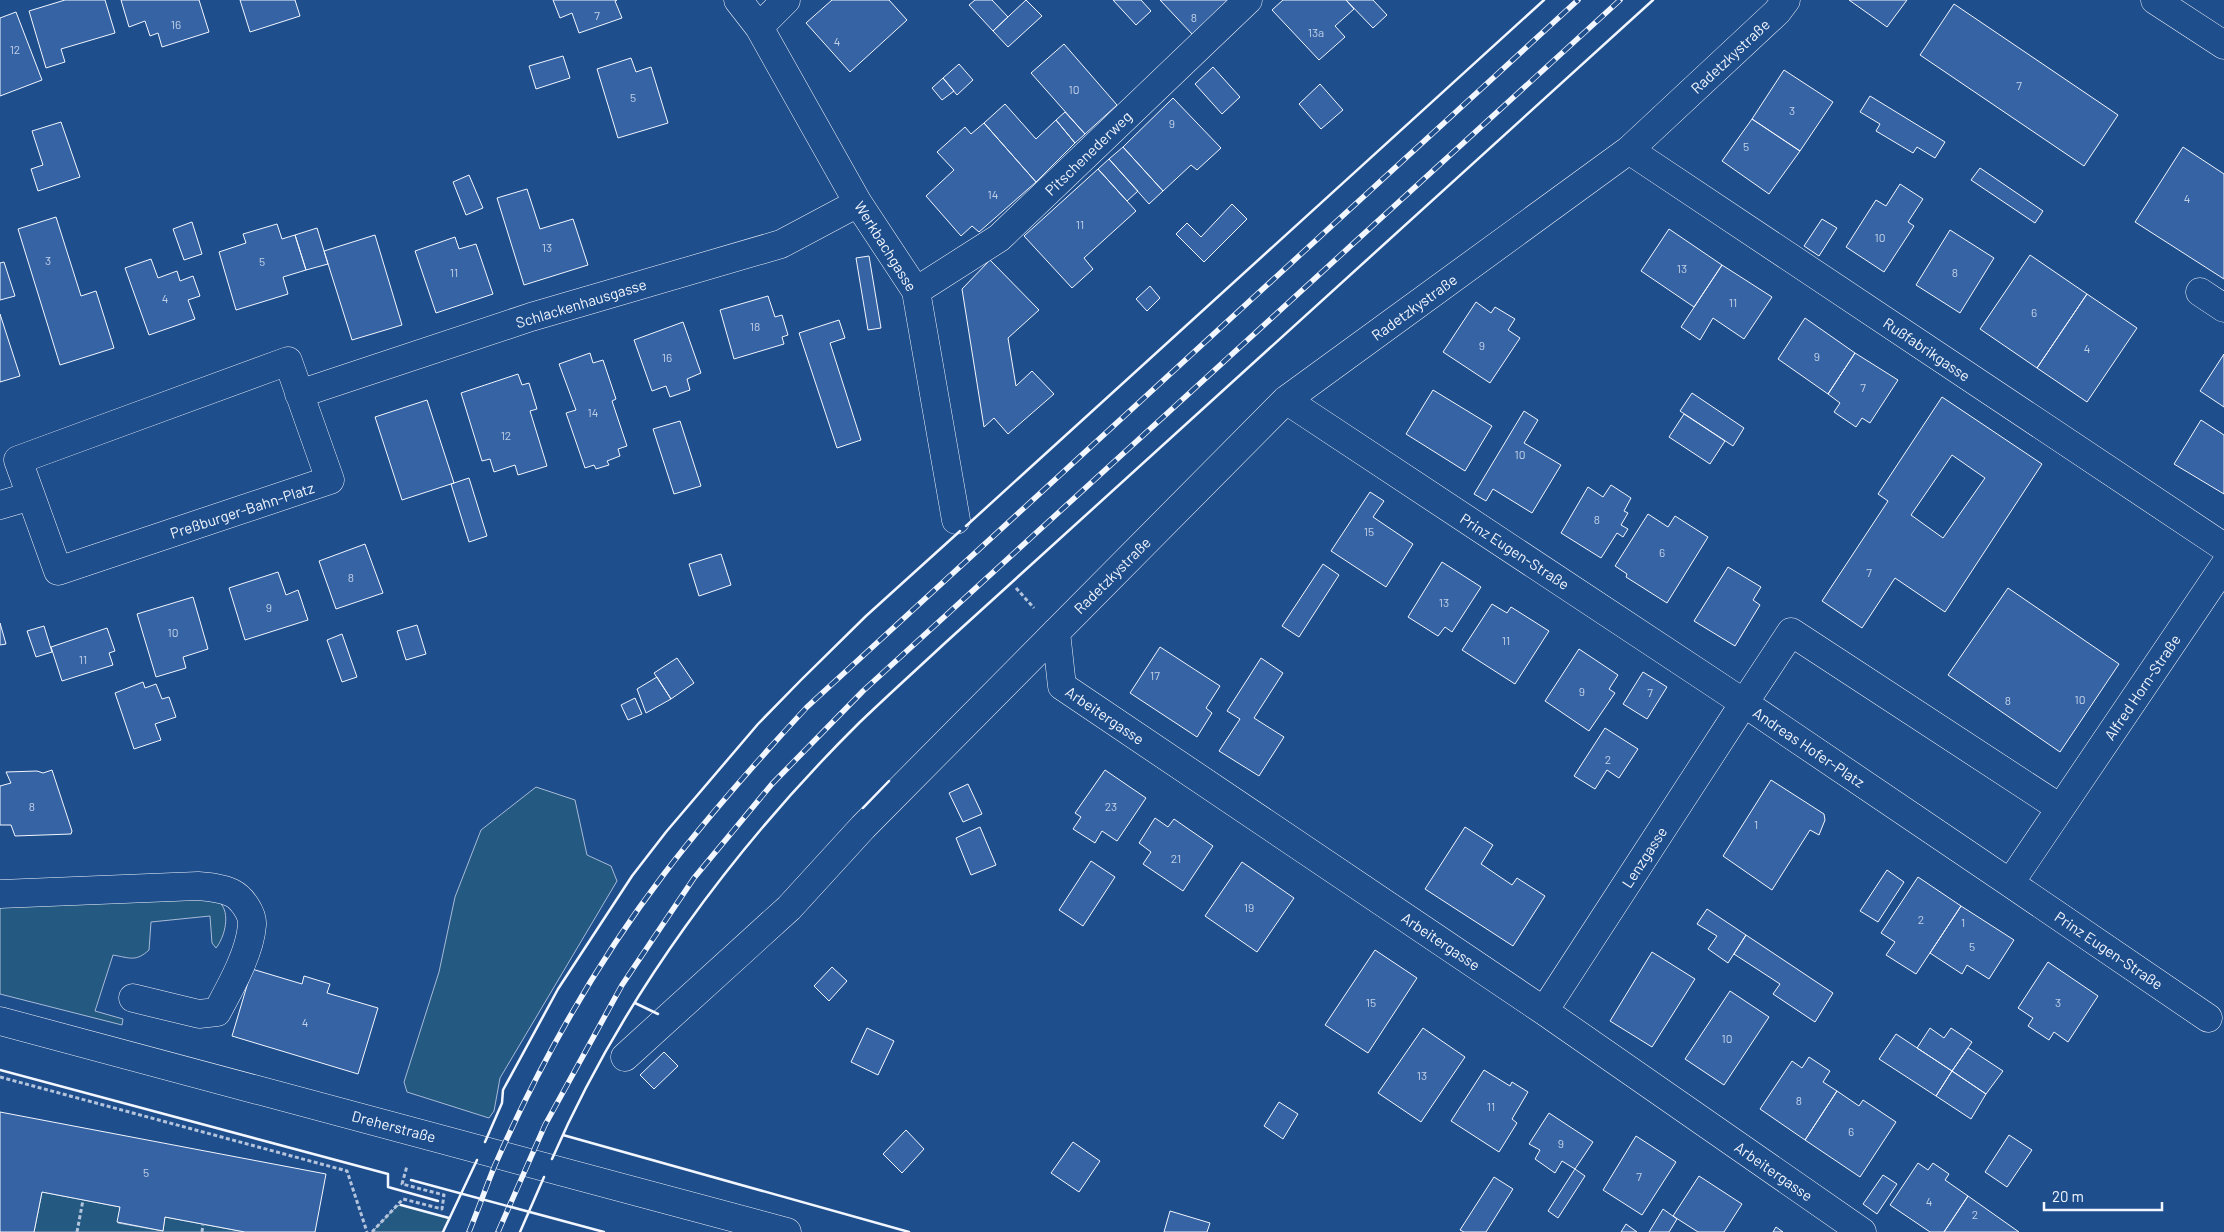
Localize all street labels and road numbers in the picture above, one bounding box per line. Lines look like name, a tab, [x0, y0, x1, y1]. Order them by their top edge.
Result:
street label: Radetzkystraße	[1687, 15, 1773, 97]
street label: Pitschenederweg	[1041, 107, 1135, 199]
street label: Werkbachgasse	[851, 198, 921, 294]
street label: Radetzkystraße	[1368, 270, 1460, 344]
street label: Schlackenhausgasse	[513, 275, 649, 331]
street label: Rußfabrikgasse	[1880, 313, 1974, 385]
street label: Preßburger-Bahn-Platz	[168, 478, 317, 542]
street label: Prinz Eugen-Straße	[1457, 509, 1573, 593]
street label: Radetzkystraße	[1070, 533, 1154, 617]
street label: Alfred Horn-Straße	[2100, 631, 2184, 743]
street label: Arbeitergasse	[1062, 682, 1148, 748]
street label: Andreas Hofer-Platz	[1750, 703, 1868, 791]
street label: Lenzgasse	[1618, 823, 1670, 891]
street label: Prinz Eugen-Straße	[2051, 907, 2167, 993]
street label: Arbeitergasse	[1398, 908, 1484, 974]
street label: Dreherstraße	[350, 1106, 438, 1146]
street label: Arbeitergasse	[1732, 1138, 1816, 1204]

